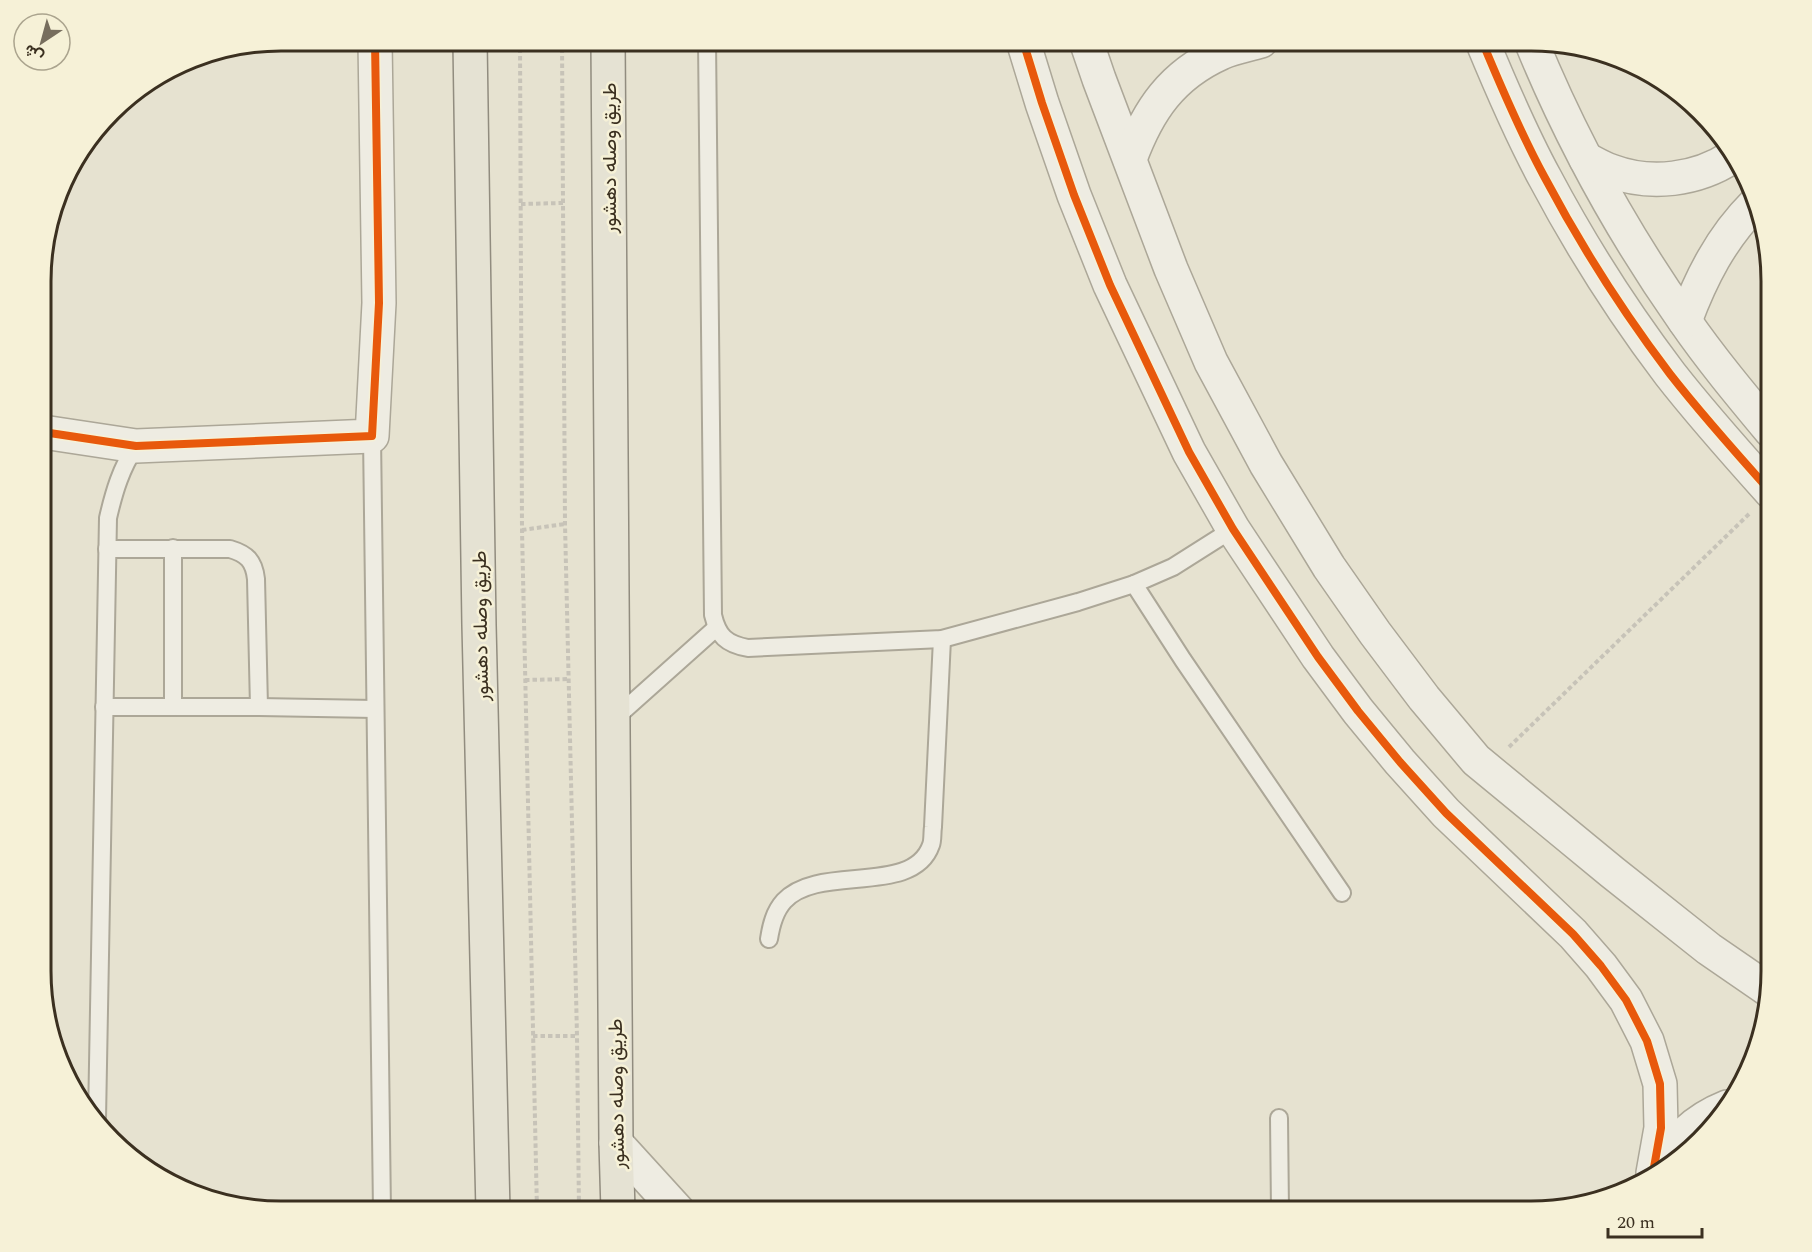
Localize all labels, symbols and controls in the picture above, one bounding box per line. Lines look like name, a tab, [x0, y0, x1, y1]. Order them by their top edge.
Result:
north arrow	[12, 12, 72, 72]
text: ش	[19, 38, 49, 69]
street label: طريق وصله دهشور	[595, 83, 625, 234]
street label: طريق وصله دهشور	[465, 550, 497, 703]
street label: طريق وصله دهشور	[601, 1018, 633, 1171]
scale bar	[1608, 1201, 1702, 1239]
text: 20 m	[1617, 1209, 1655, 1236]

